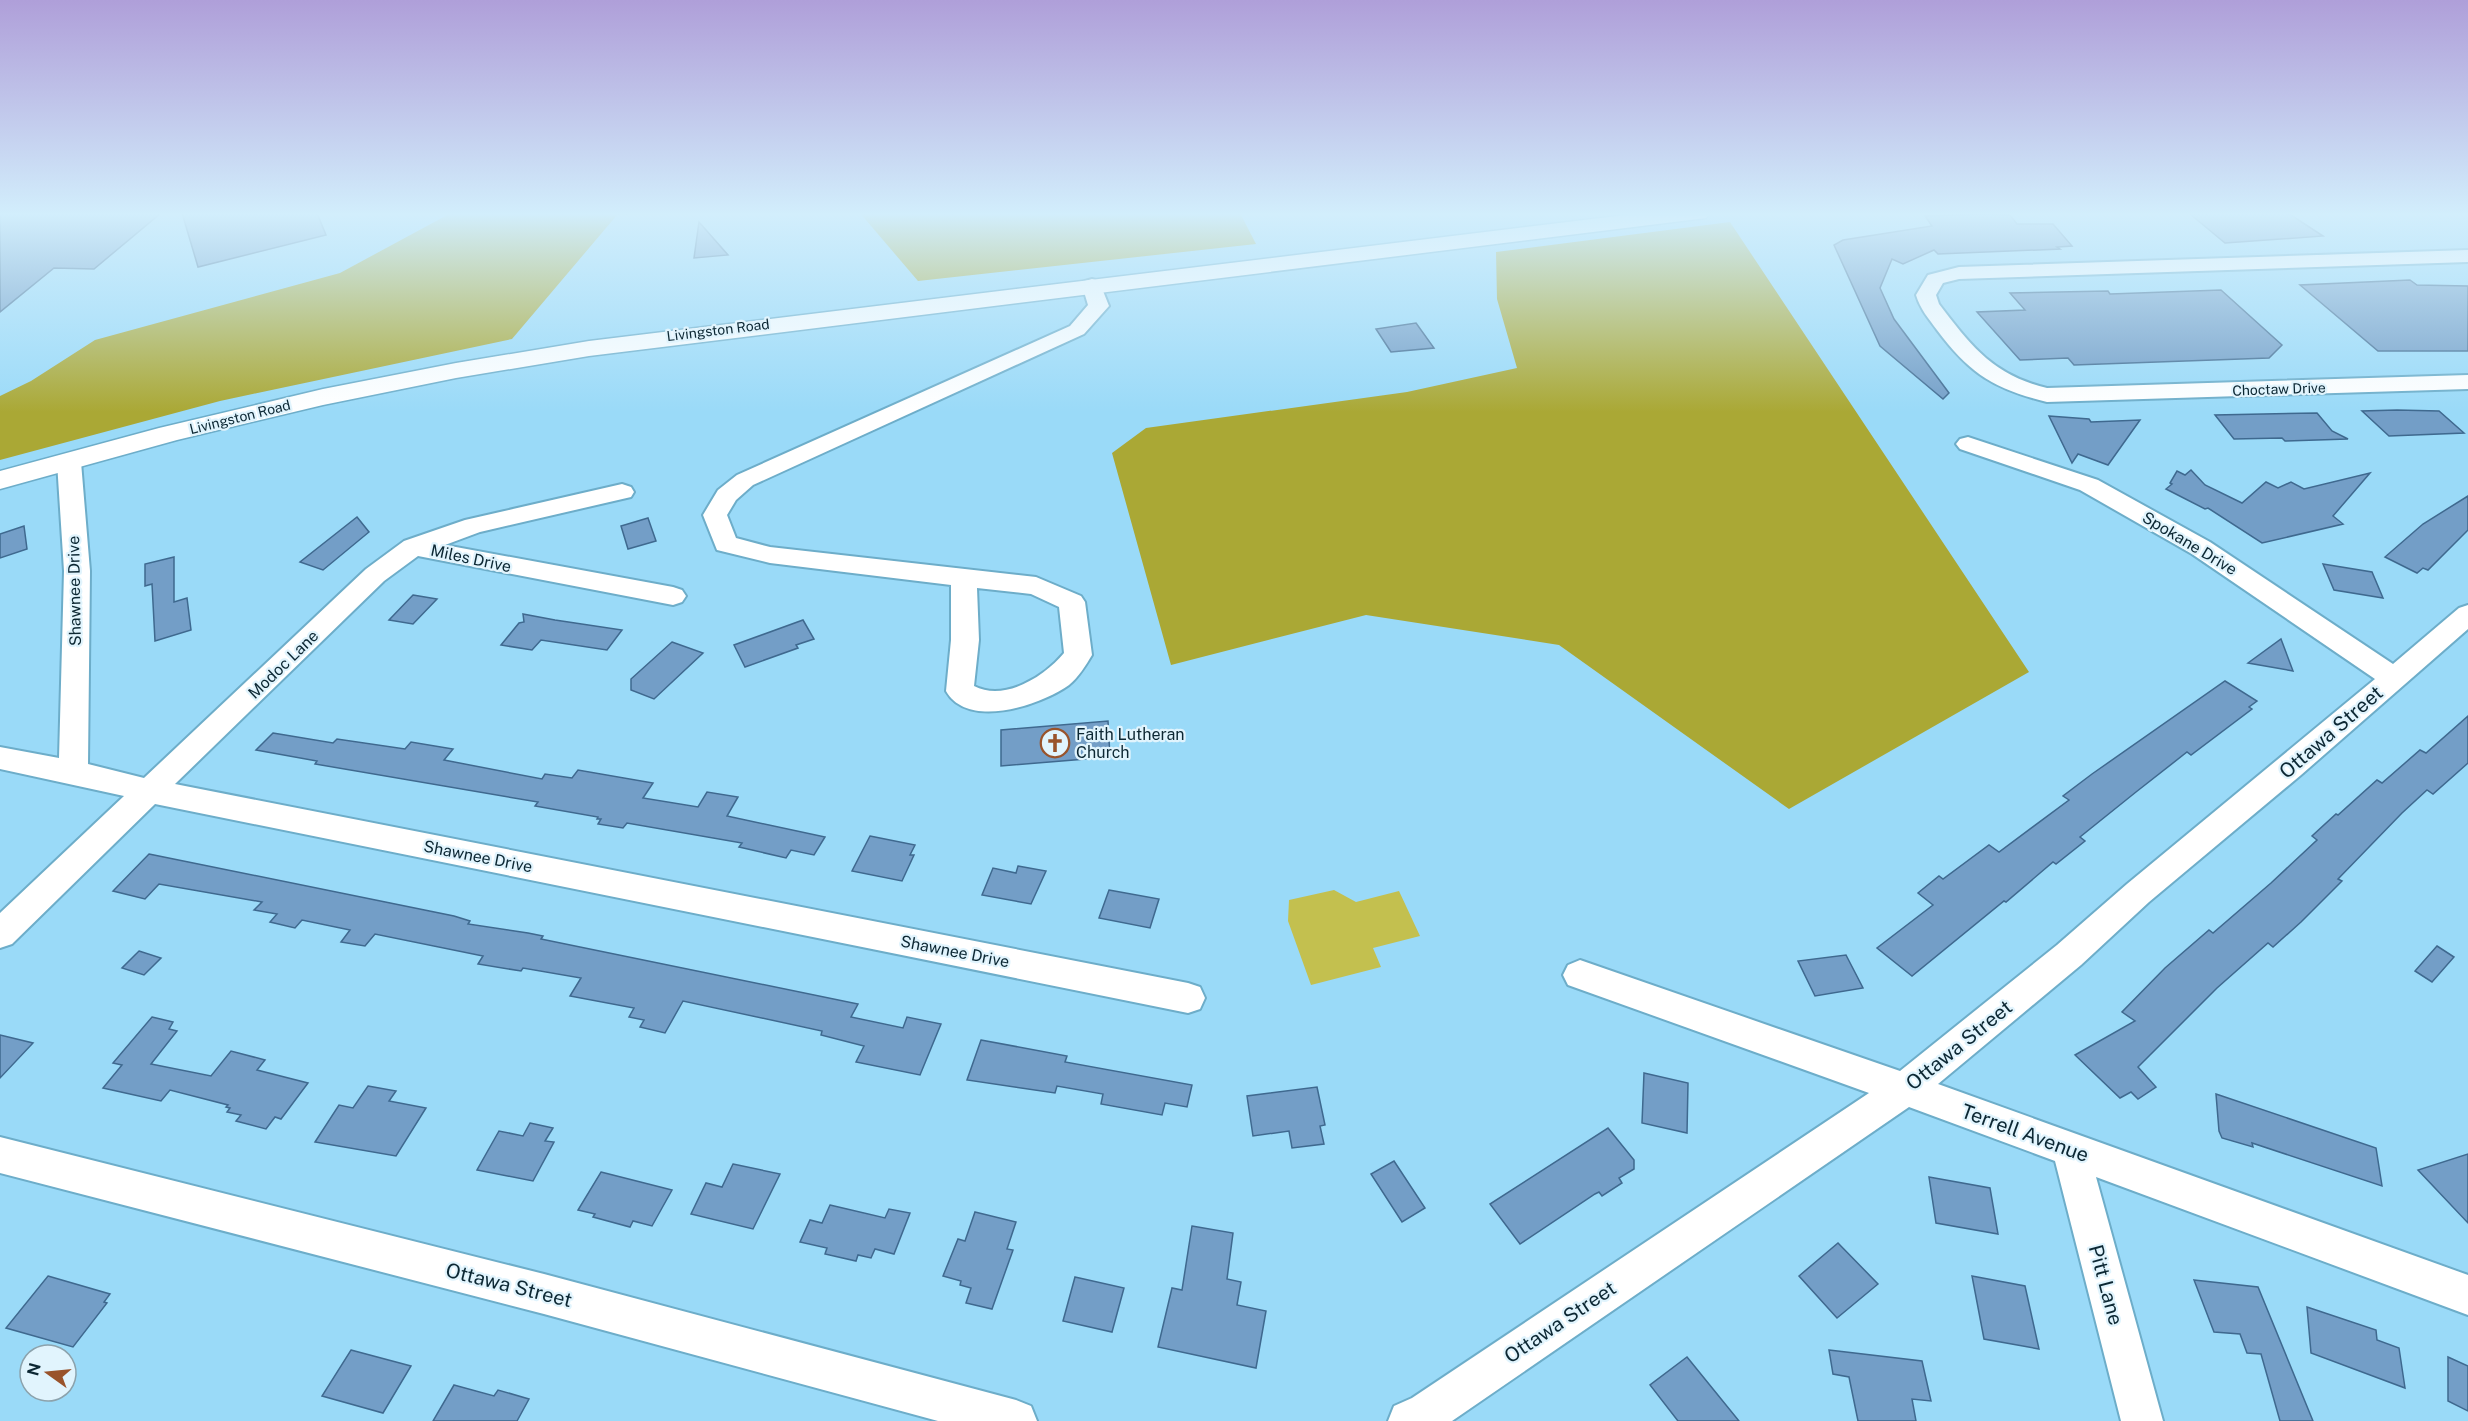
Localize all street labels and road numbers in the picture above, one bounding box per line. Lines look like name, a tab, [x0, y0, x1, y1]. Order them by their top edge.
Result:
street label: Livingston Road	[666, 316, 770, 344]
street label: Choctaw Drive	[2232, 379, 2326, 399]
street label: Livingston Road	[188, 397, 292, 437]
street label: Spokane Drive	[2139, 508, 2241, 579]
street label: Shawnee Drive	[64, 536, 85, 646]
street label: Miles Drive	[429, 541, 513, 576]
street label: Modoc Lane	[244, 626, 322, 703]
street label: Ottawa Street	[2274, 680, 2388, 784]
street label: Shawnee Drive	[422, 837, 534, 876]
street label: Shawnee Drive	[899, 932, 1011, 971]
street label: Ottawa Street	[1901, 995, 2017, 1095]
street label: Terrell Avenue	[1958, 1099, 2092, 1167]
street label: Pitt Lane	[2084, 1242, 2128, 1328]
street label: Ottawa Street	[443, 1258, 575, 1312]
street label: Ottawa Street	[1500, 1276, 1620, 1368]

